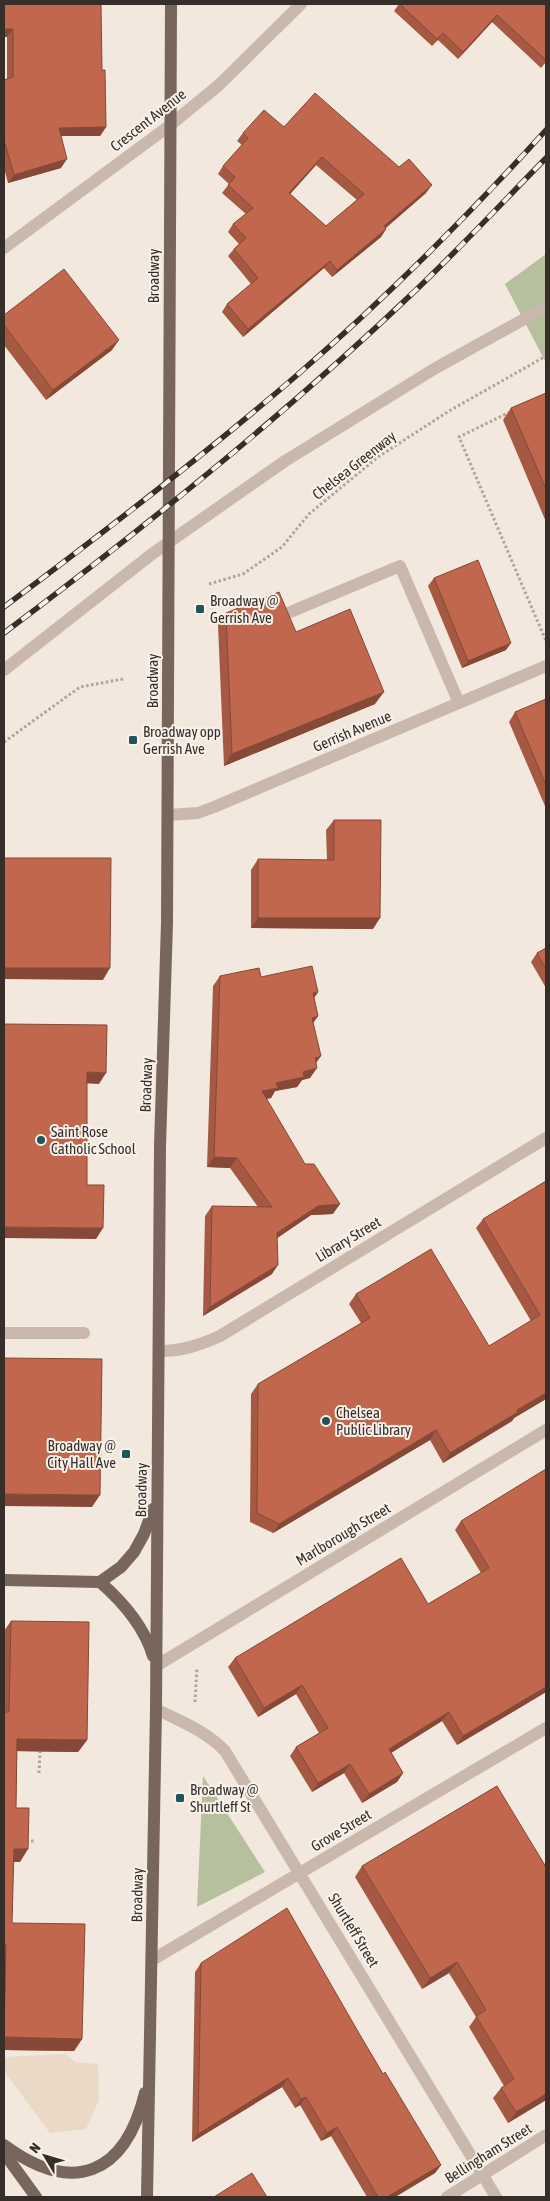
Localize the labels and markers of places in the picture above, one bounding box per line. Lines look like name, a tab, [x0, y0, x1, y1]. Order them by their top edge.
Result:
place label: Broadway @ Gerrish Ave	[210, 592, 279, 626]
marker: Broadway @ Gerrish Ave	[194, 603, 206, 615]
place label: Broadway opp Gerrish Ave	[143, 723, 221, 757]
marker: Broadway opp Gerrish Ave	[127, 734, 139, 746]
place label: Saint Rose Catholic School	[51, 1123, 136, 1157]
marker: Saint Rose Catholic School	[35, 1134, 47, 1146]
place label: Chelsea Public Library	[336, 1404, 411, 1438]
marker: Chelsea Public Library	[320, 1415, 332, 1427]
place label: Broadway @ City Hall Ave	[47, 1437, 116, 1471]
marker: Broadway @ City Hall Ave	[120, 1448, 132, 1460]
place label: Broadway @ Shurtleff St	[190, 1781, 259, 1815]
marker: Broadway @ Shurtleff St	[174, 1792, 186, 1804]

